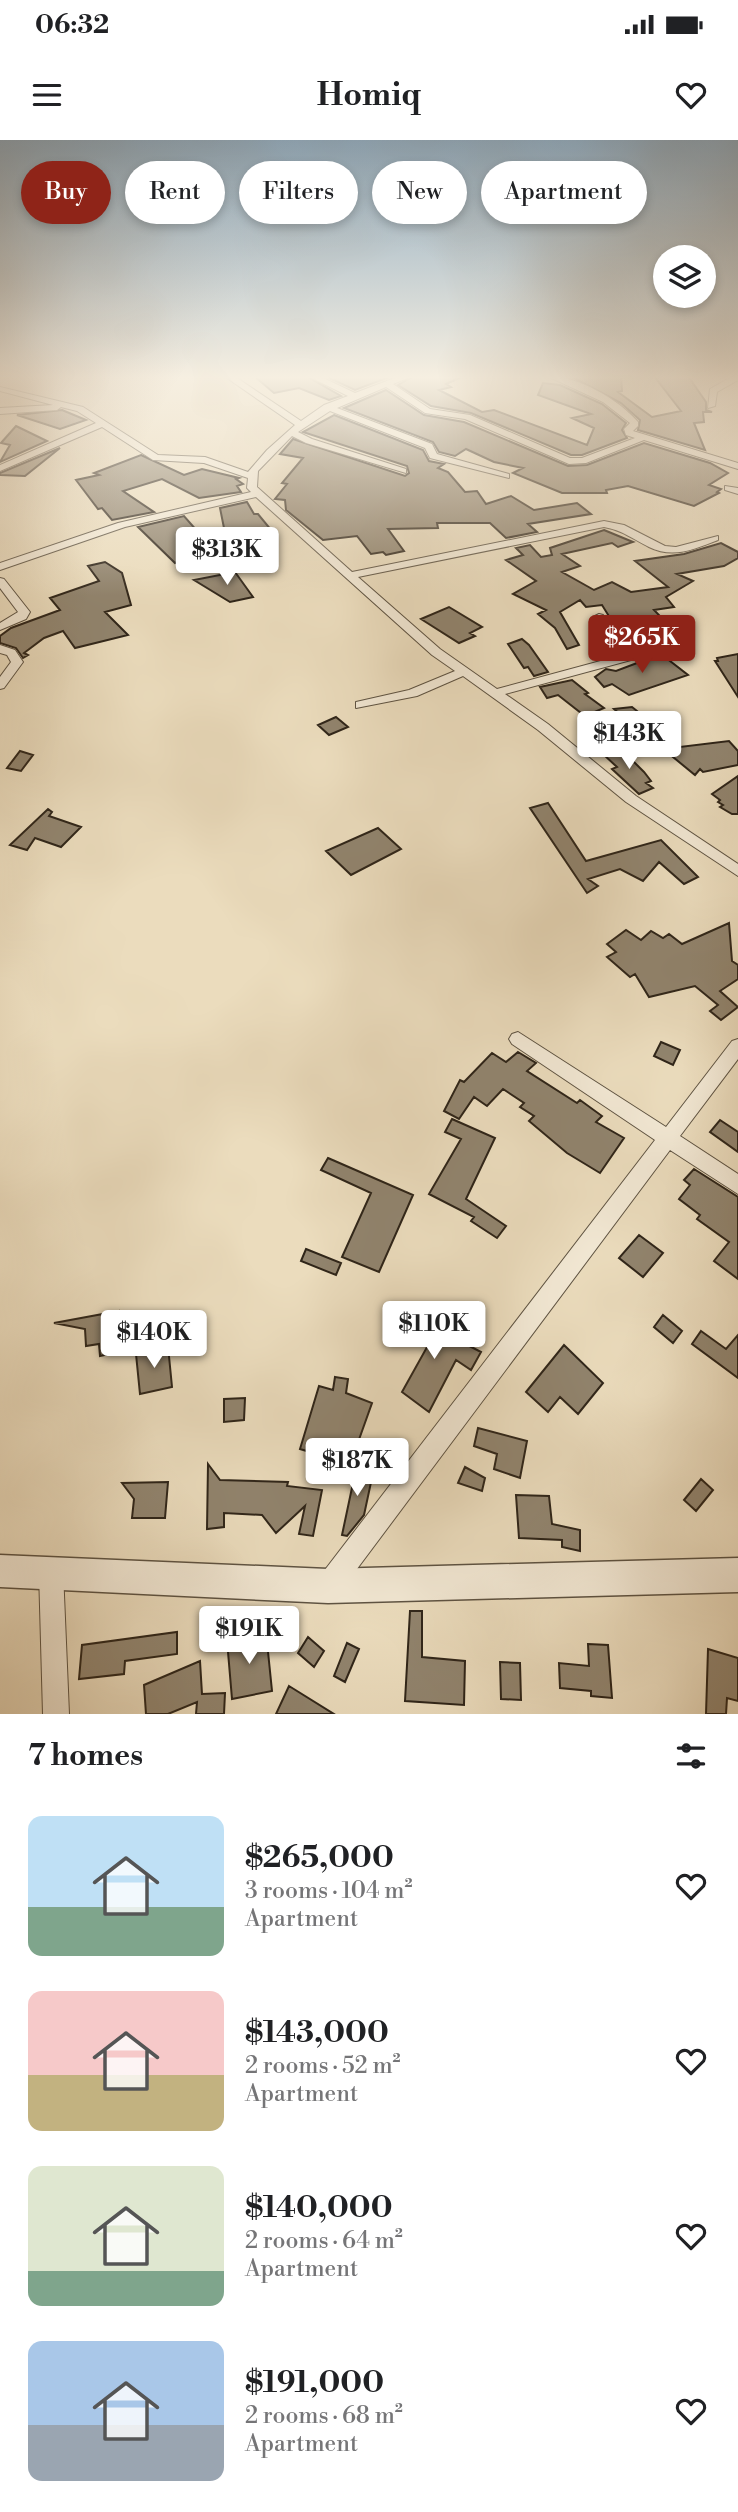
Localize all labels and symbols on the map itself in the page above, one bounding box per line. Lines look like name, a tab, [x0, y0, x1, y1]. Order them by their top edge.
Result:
pin: $313K	[178, 528, 276, 587]
pin: $265K	[593, 616, 691, 675]
pin: $143K	[580, 712, 678, 771]
pin: $110K	[385, 1302, 483, 1361]
pin: $140K	[105, 1310, 203, 1370]
pin: $187K	[308, 1438, 406, 1498]
pin: $191K	[200, 1606, 298, 1666]

